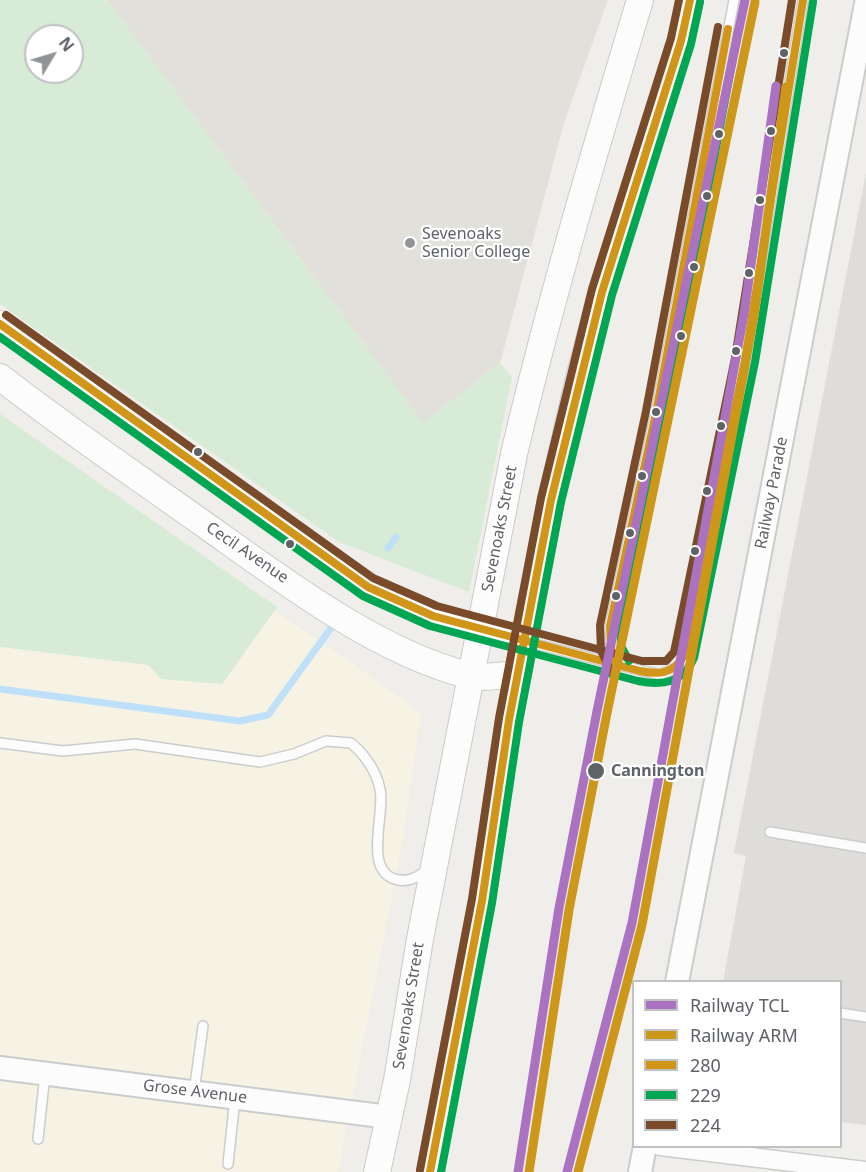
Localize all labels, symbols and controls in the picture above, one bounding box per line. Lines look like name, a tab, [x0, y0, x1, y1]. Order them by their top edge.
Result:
north arrow	[24, 24, 84, 84]
text: N	[54, 32, 79, 56]
unlabelled marker	[778, 47, 790, 59]
unlabelled marker	[765, 125, 777, 137]
unlabelled marker	[713, 128, 725, 140]
unlabelled marker	[701, 190, 713, 202]
unlabelled marker	[754, 194, 766, 206]
place label: Sevenoaks Senior College	[422, 224, 530, 262]
marker: Sevenoaks Senior College	[403, 236, 417, 250]
unlabelled marker	[688, 261, 700, 273]
unlabelled marker	[743, 267, 755, 279]
unlabelled marker	[675, 330, 687, 342]
unlabelled marker	[730, 345, 742, 357]
unlabelled marker	[650, 406, 662, 418]
unlabelled marker	[715, 420, 727, 432]
street label: Railway Parade	[752, 435, 792, 551]
unlabelled marker	[192, 446, 204, 458]
street label: Sevenoaks Street	[478, 464, 522, 594]
unlabelled marker	[636, 470, 648, 482]
unlabelled marker	[701, 485, 713, 497]
street label: Cecil Avenue	[202, 518, 292, 588]
unlabelled marker	[624, 527, 636, 539]
unlabelled marker	[284, 538, 296, 550]
unlabelled marker	[689, 545, 701, 557]
unlabelled marker	[610, 590, 622, 602]
marker: Cannington	[586, 761, 606, 781]
place label: Cannington	[611, 761, 704, 781]
street label: Sevenoaks Street	[389, 941, 429, 1071]
legend	[632, 980, 842, 1148]
text: Railway TCL	[690, 993, 789, 1017]
text: Railway ARM	[690, 1023, 798, 1047]
text: 280	[690, 1053, 721, 1077]
street label: Grose Avenue	[142, 1076, 248, 1108]
text: 229	[690, 1083, 721, 1107]
text: 224	[690, 1113, 721, 1137]

